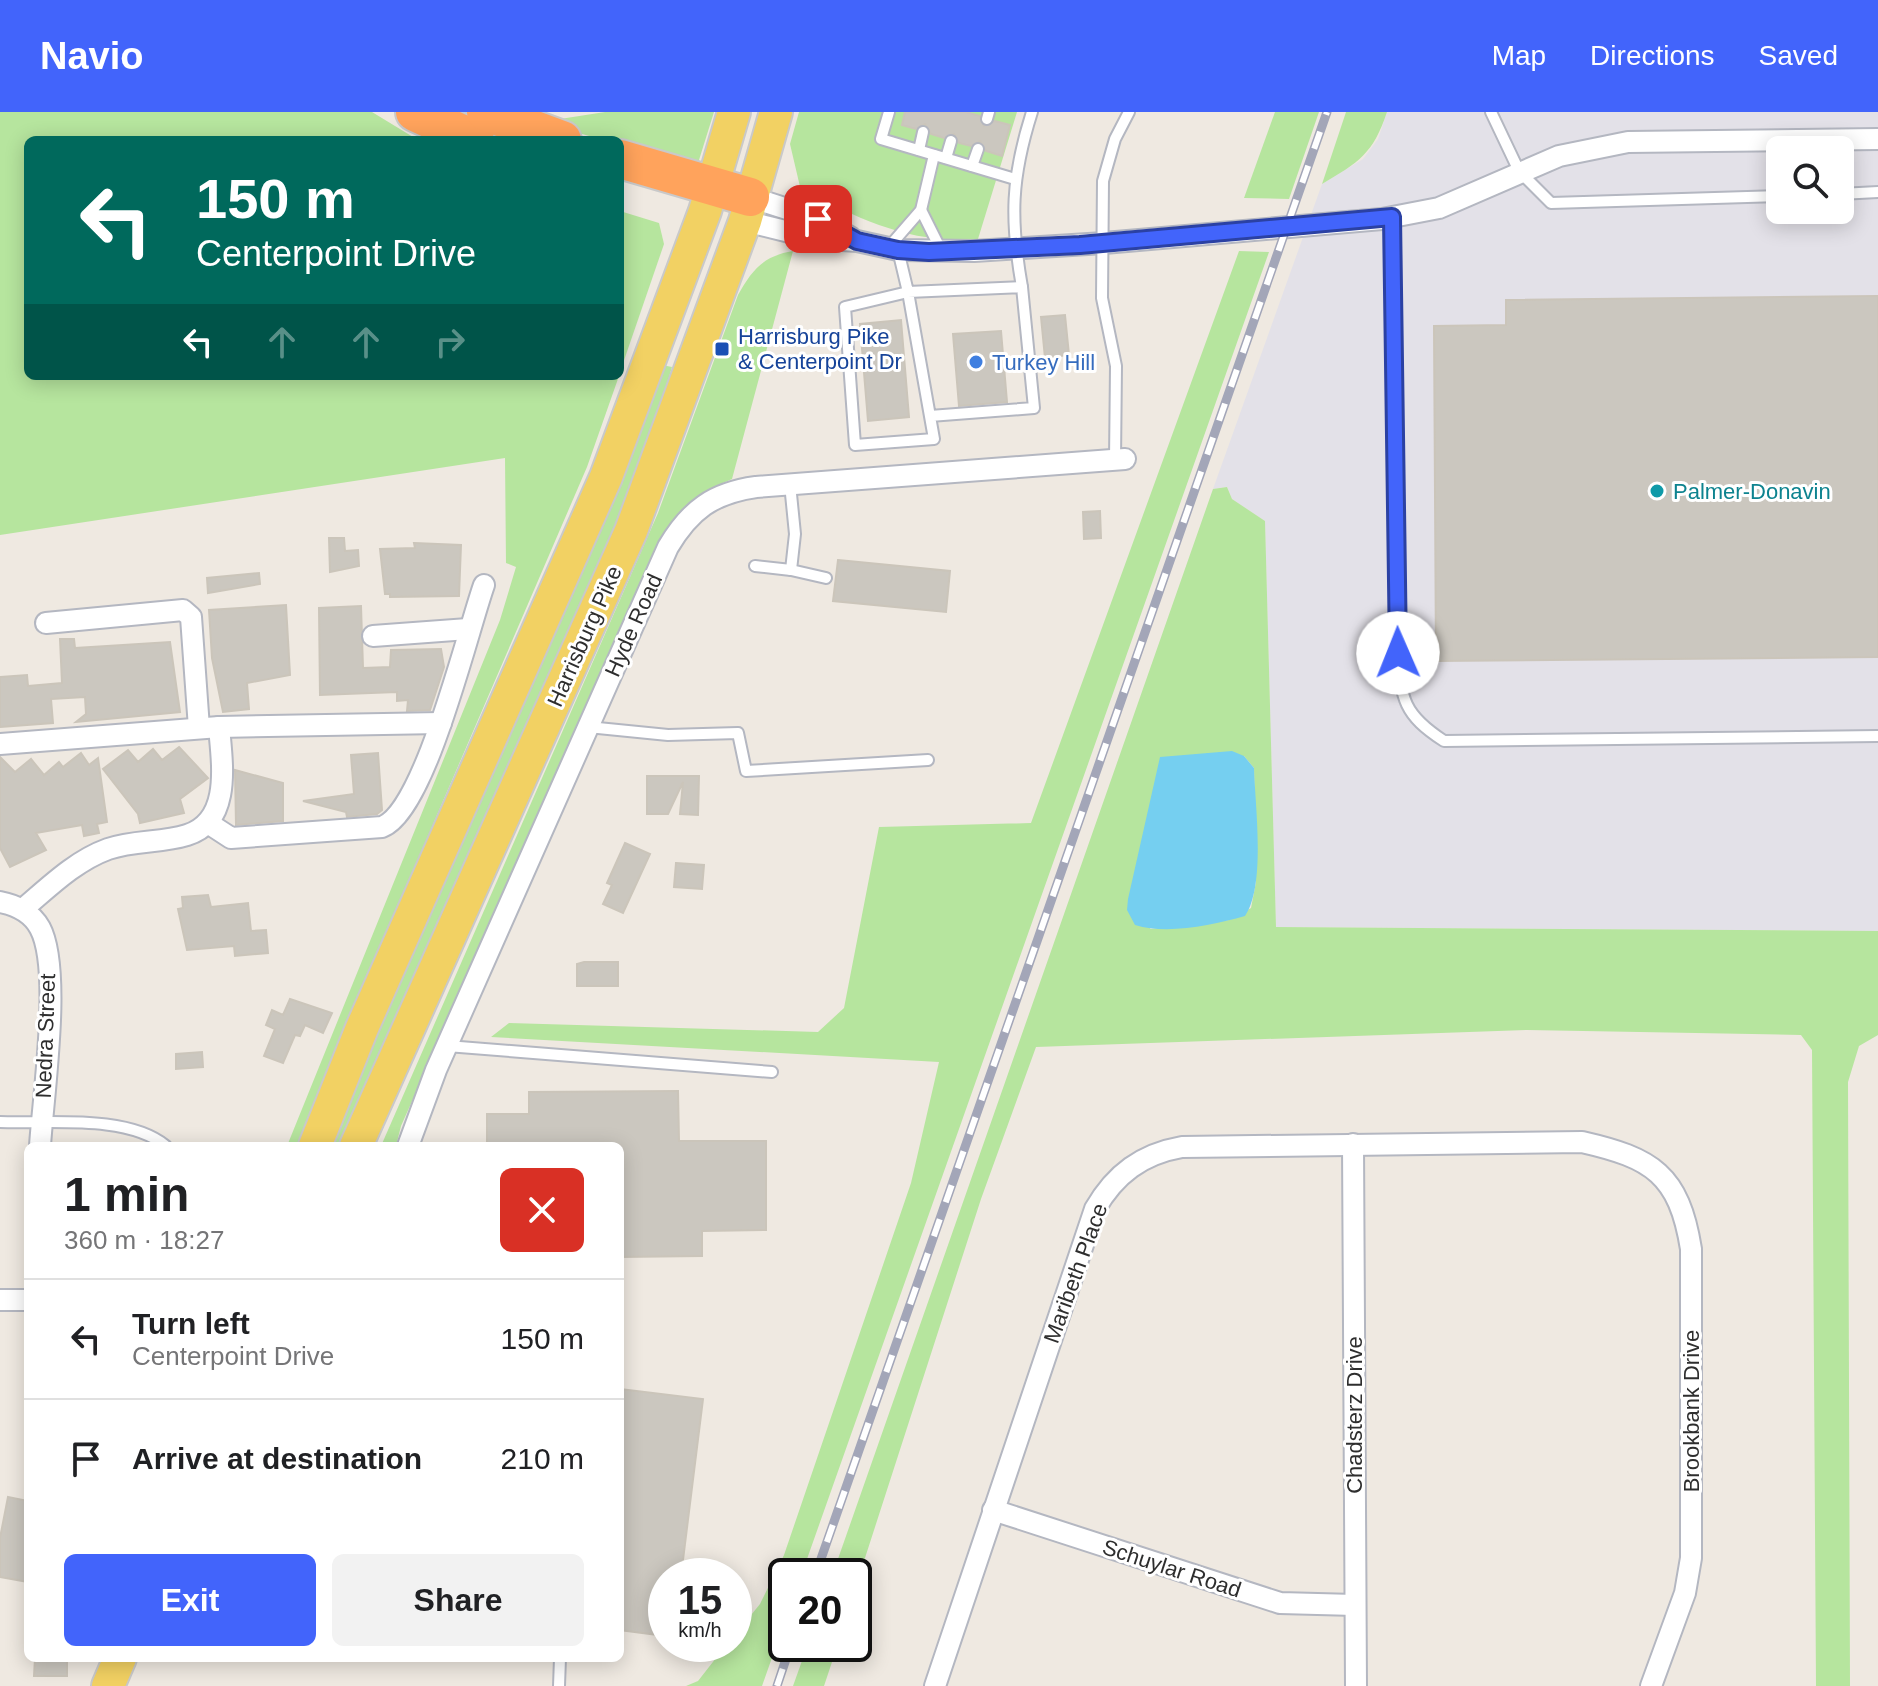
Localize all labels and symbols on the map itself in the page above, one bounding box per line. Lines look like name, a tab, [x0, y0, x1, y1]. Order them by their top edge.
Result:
pin	[784, 185, 852, 253]
place label: Harrisburg Pike & Centerpoint Dr	[738, 324, 902, 374]
marker: Harrisburg Pike & Centerpoint Dr	[713, 340, 731, 358]
place label: Turkey Hill	[992, 350, 1095, 375]
marker: Turkey Hill	[967, 353, 985, 371]
place label: Palmer-Donavin	[1673, 479, 1831, 504]
marker: Palmer-Donavin	[1648, 482, 1666, 500]
street label: Harrisburg Pike	[542, 562, 627, 711]
street label: Hyde Road	[600, 570, 667, 681]
position arrow	[1356, 611, 1440, 695]
street label: Nedra Street	[31, 973, 60, 1099]
street label: Maribeth Place	[1039, 1200, 1112, 1346]
street label: Brookbank Drive	[1679, 1330, 1704, 1492]
street label: Chadsterz Drive	[1342, 1336, 1367, 1494]
street label: Schuylar Road	[1099, 1534, 1244, 1603]
speed limit sign: 20	[768, 1558, 872, 1662]

